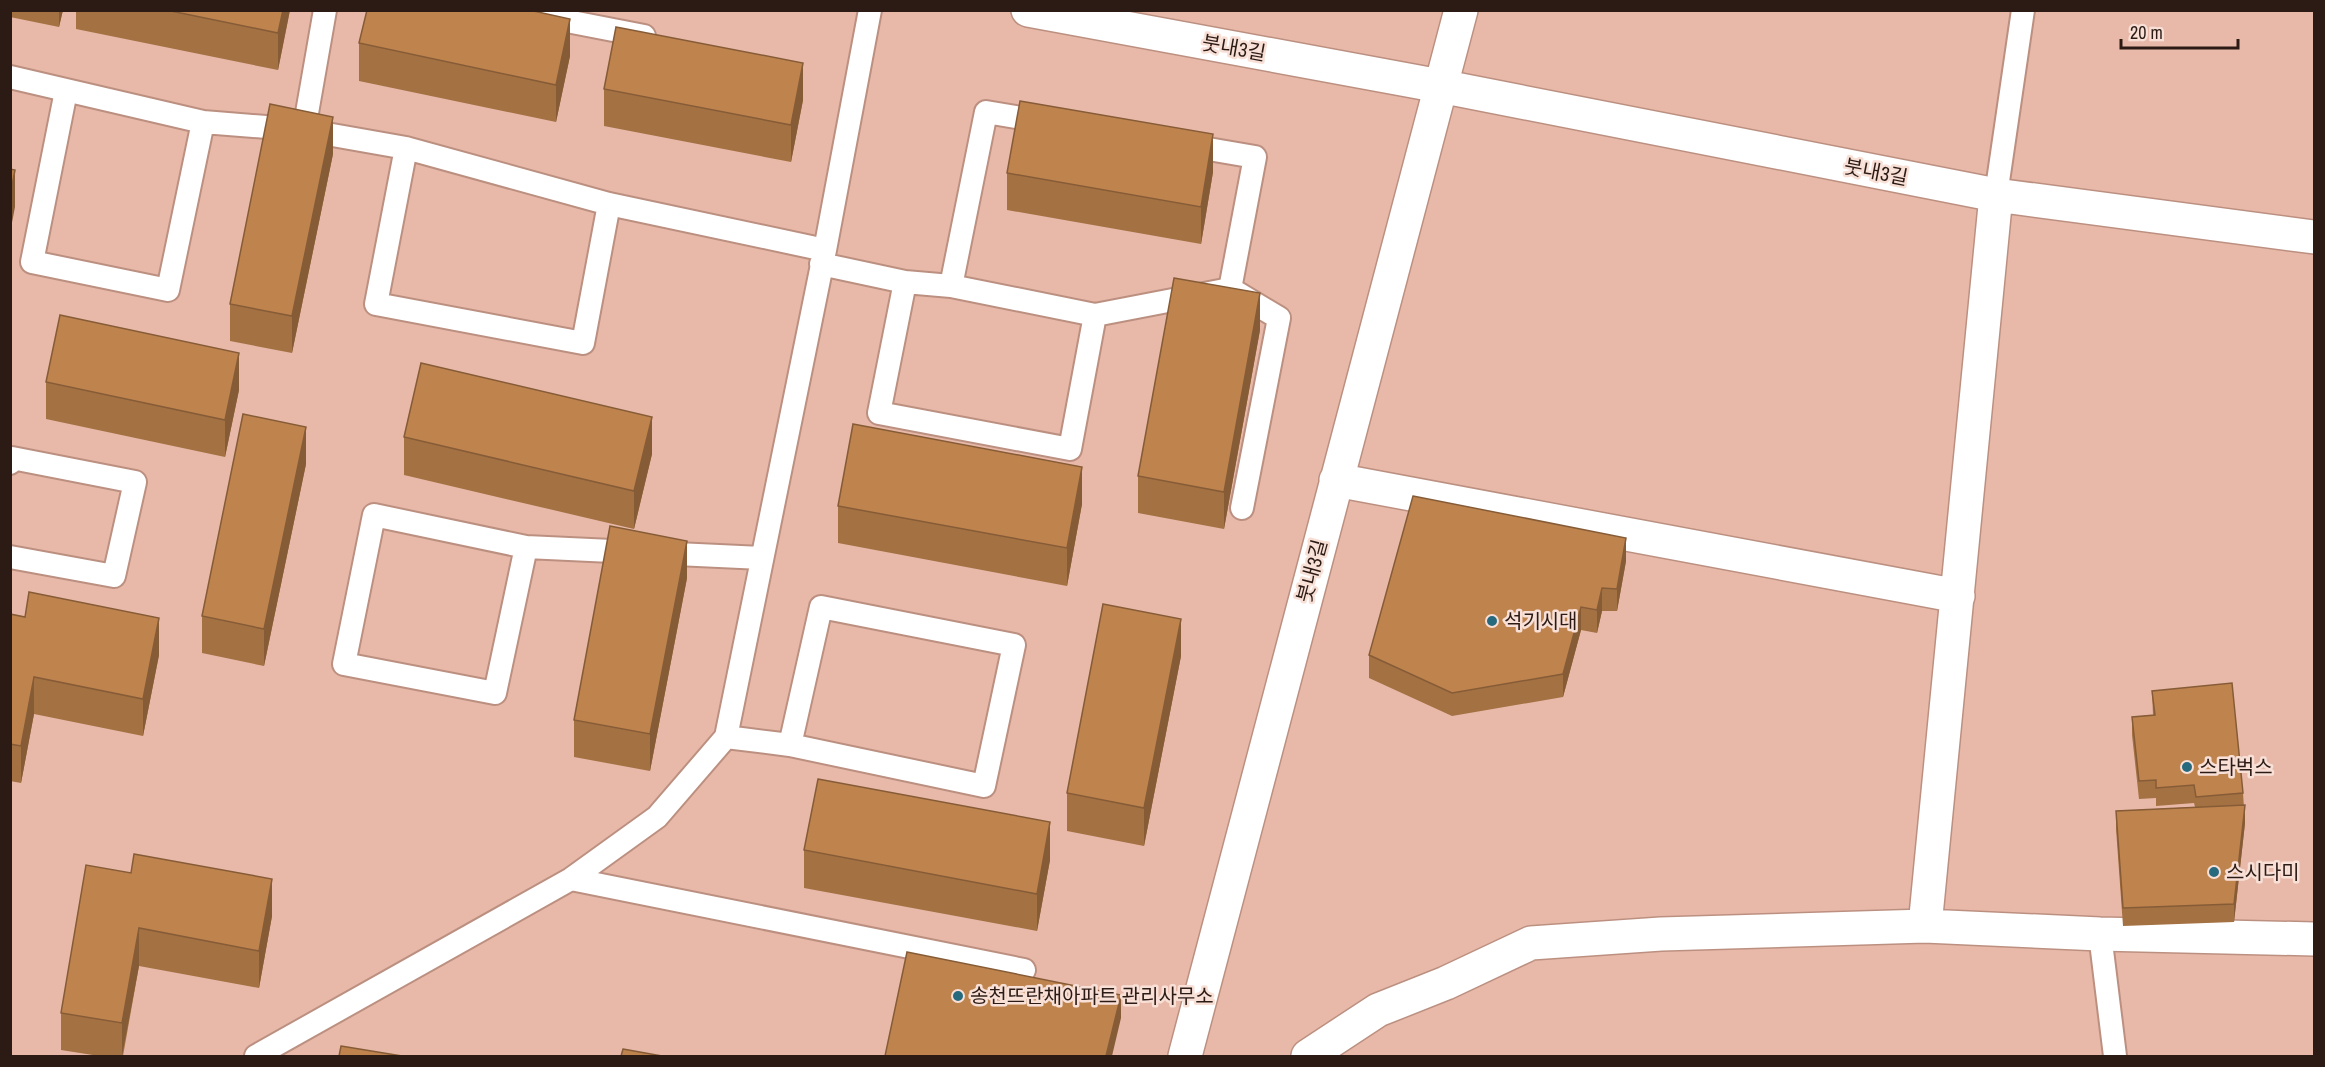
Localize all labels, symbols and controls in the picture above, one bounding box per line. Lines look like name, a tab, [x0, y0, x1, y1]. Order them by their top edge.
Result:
scale bar	[2121, 12, 2238, 50]
text: 20 m	[2130, 20, 2163, 45]
street label: 붓내3길	[1200, 29, 1268, 66]
street label: 붓내3길	[1842, 152, 1910, 191]
street label: 붓내3길	[1290, 536, 1333, 605]
place label: 석기시대	[1504, 607, 1578, 634]
marker: 석기시대	[1485, 614, 1499, 628]
place label: 스타벅스	[2199, 753, 2273, 780]
marker: 스타벅스	[2180, 760, 2194, 774]
place label: 스시다미	[2226, 858, 2300, 885]
marker: 스시다미	[2207, 865, 2221, 879]
place label: 송천뜨란채아파트 관리사무소	[970, 982, 1214, 1009]
marker: 송천뜨란채아파트 관리사무소	[951, 989, 965, 1003]

